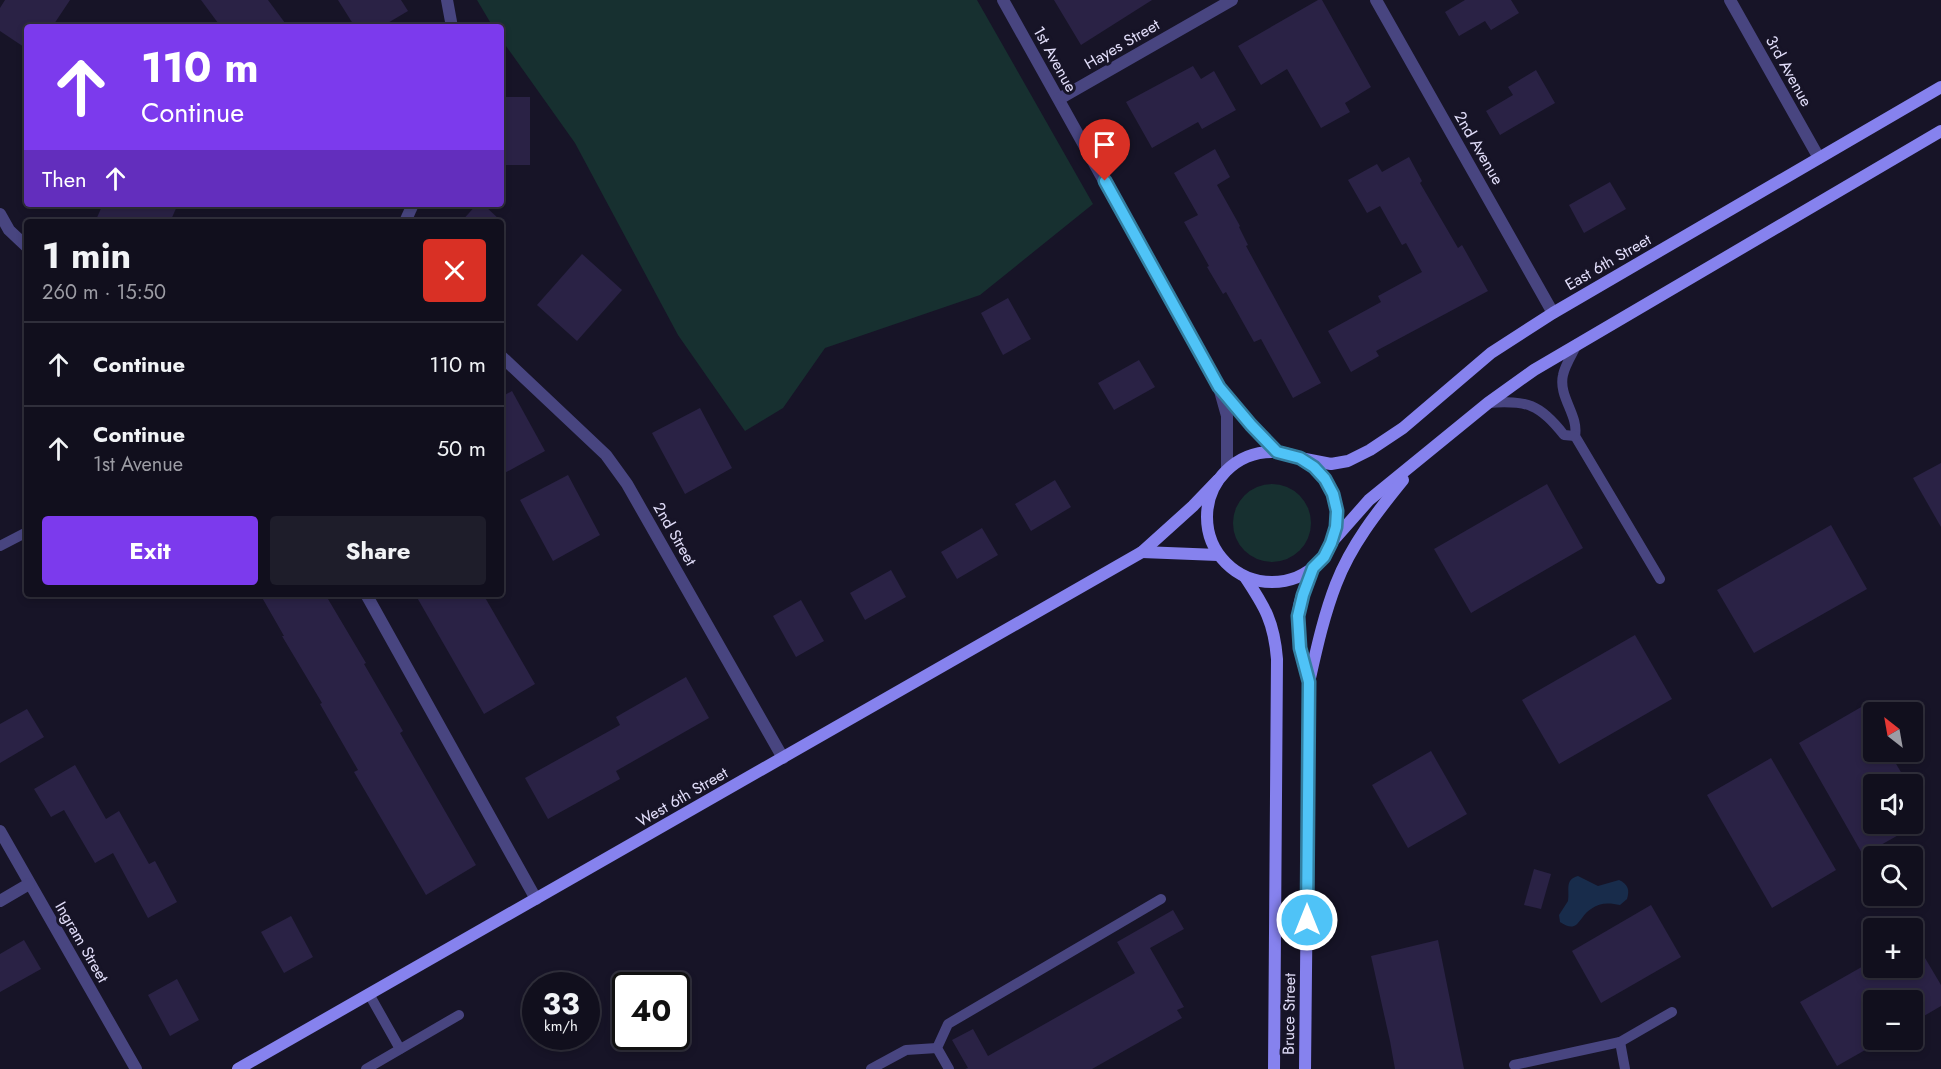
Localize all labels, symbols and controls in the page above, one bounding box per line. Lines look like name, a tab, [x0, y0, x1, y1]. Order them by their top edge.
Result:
street label: Hayes Street	[1080, 13, 1164, 75]
street label: 1st Avenue	[1027, 22, 1083, 96]
street label: 3rd Avenue	[1760, 31, 1818, 111]
text: 110 m	[141, 37, 259, 98]
icon: ahead	[42, 48, 120, 126]
text: Continue	[141, 93, 244, 132]
street label: 2nd Avenue	[1449, 107, 1509, 189]
pin	[1079, 119, 1130, 181]
icon: arrive	[1088, 128, 1121, 161]
icon: ahead	[99, 162, 132, 195]
text: Then	[42, 163, 87, 195]
street label: East 6th Street	[1561, 228, 1655, 296]
text: 1 min	[42, 229, 131, 281]
button: close	[423, 239, 486, 302]
text: 260 m · 15:50	[42, 278, 166, 307]
icon: ahead	[42, 348, 75, 381]
text: Continue	[93, 348, 185, 380]
text: 110 m	[429, 348, 486, 380]
text: Continue	[93, 418, 185, 450]
icon: ahead	[42, 432, 75, 465]
text: 50 m	[437, 432, 486, 464]
text: 1st Avenue	[93, 450, 183, 479]
street label: 2nd Street	[648, 498, 702, 570]
button: Exit	[42, 516, 258, 585]
button: Share	[270, 516, 486, 585]
north arrow	[1863, 702, 1923, 762]
map controls	[1863, 702, 1923, 1050]
street label: West 6th Street	[632, 761, 732, 833]
button: sound	[1863, 774, 1923, 834]
button: search	[1863, 846, 1923, 906]
position arrow	[1275, 888, 1339, 952]
street label: Ingram Street	[50, 897, 115, 987]
button: +	[1863, 918, 1923, 978]
speed limit sign: 40	[612, 972, 690, 1050]
street label: Bruce Street	[1277, 973, 1301, 1055]
text: 33	[542, 982, 580, 1025]
button: −	[1863, 990, 1923, 1050]
text: km/h	[544, 1015, 578, 1037]

